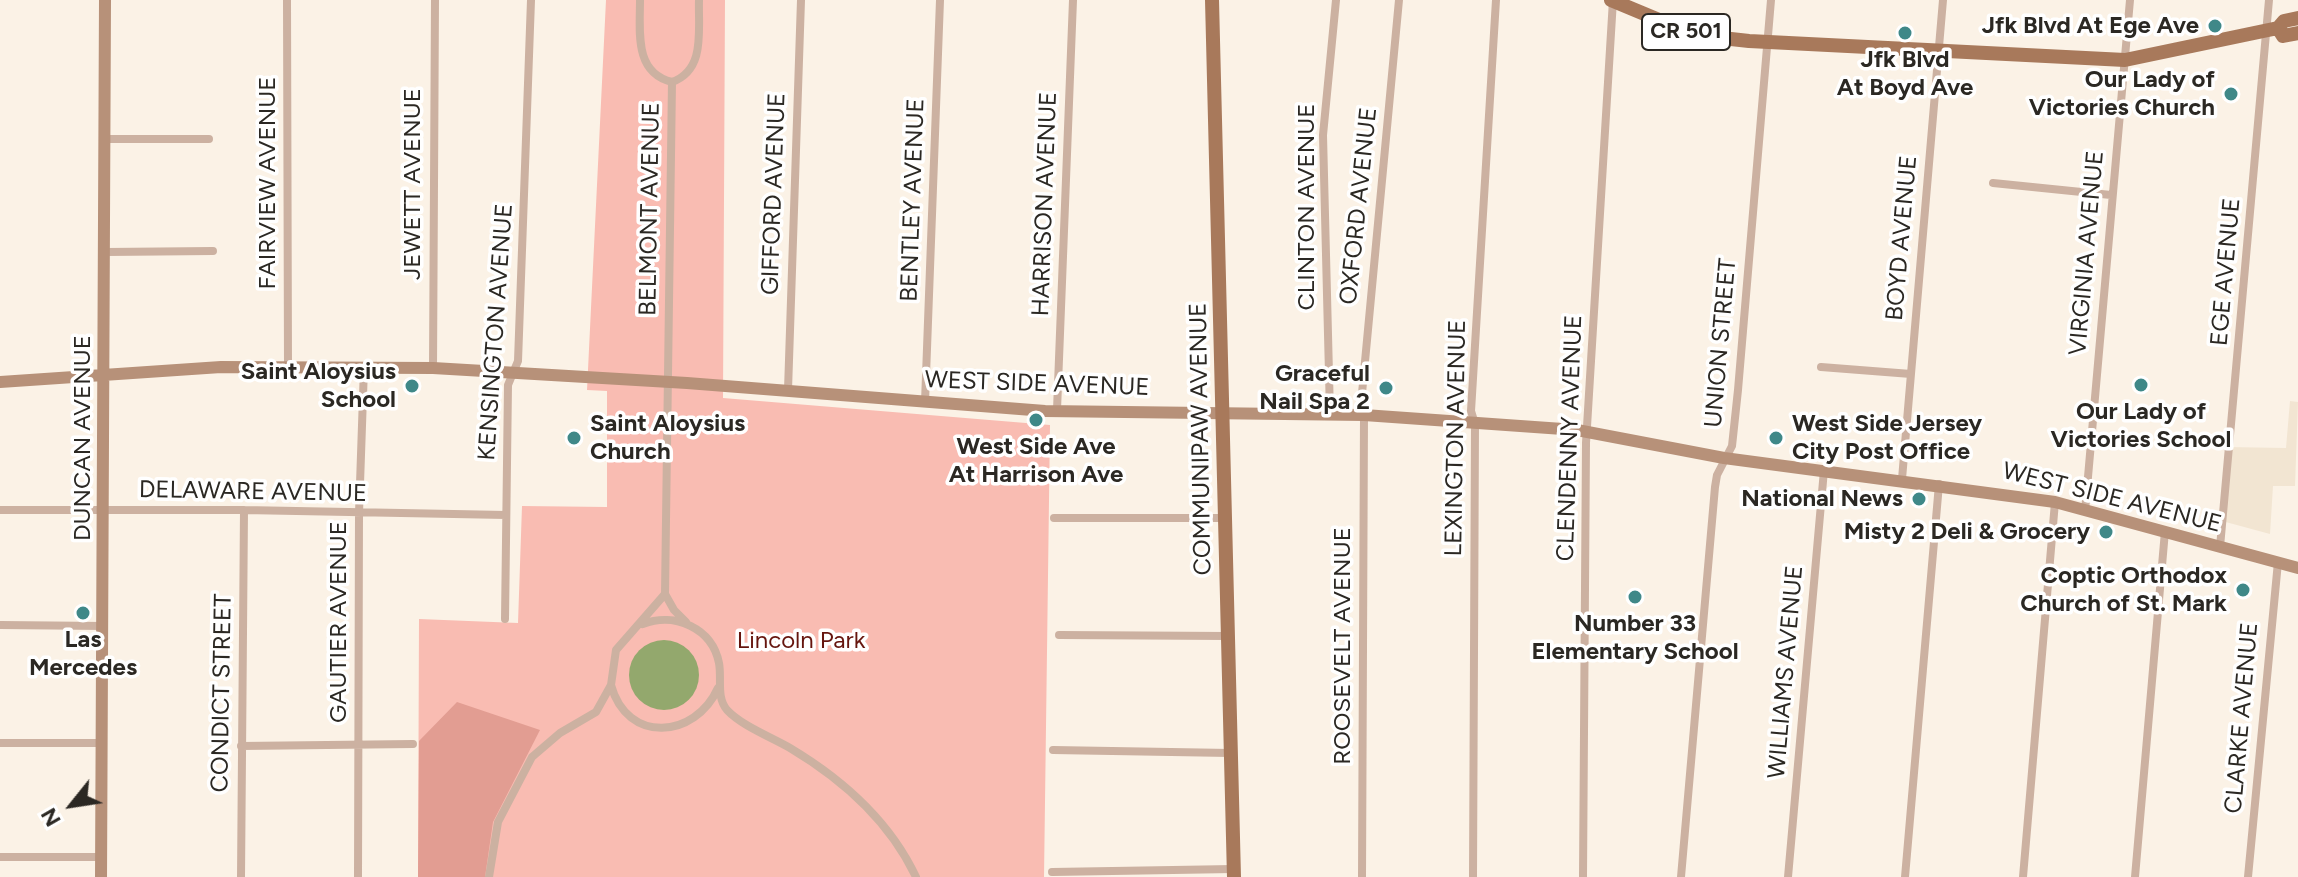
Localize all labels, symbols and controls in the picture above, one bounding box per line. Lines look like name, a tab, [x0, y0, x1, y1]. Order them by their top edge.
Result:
place label: Jfk Blvd At Ege Ave	[1982, 12, 2199, 40]
road number: CR 501	[1642, 14, 1730, 50]
marker: Jfk Blvd At Ege Ave	[2206, 17, 2224, 35]
marker: Jfk Blvd At Boyd Ave	[1896, 24, 1914, 42]
place label: Jfk Blvd At Boyd Ave	[1837, 46, 1973, 102]
place label: Our Lady of Victories Church	[2029, 66, 2215, 122]
street label: FAIRVIEW AVENUE	[254, 77, 282, 289]
marker: Our Lady of Victories Church	[2222, 85, 2240, 103]
street label: JEWETT AVENUE	[399, 88, 427, 280]
street label: HARRISON AVENUE	[1027, 91, 1063, 317]
street label: GIFFORD AVENUE	[756, 92, 792, 296]
street label: BENTLEY AVENUE	[895, 98, 931, 302]
street label: BELMONT AVENUE	[634, 102, 666, 316]
street label: CLINTON AVENUE	[1293, 103, 1321, 311]
street label: OXFORD AVENUE	[1334, 106, 1384, 306]
street label: VIRGINIA AVENUE	[2064, 149, 2110, 357]
street label: BOYD AVENUE	[1880, 154, 1924, 322]
street label: EGE AVENUE	[2205, 197, 2247, 347]
street label: KENSINGTON AVENUE	[473, 202, 519, 462]
street label: UNION STREET	[1699, 257, 1743, 429]
street label: COMMUNIPAW AVENUE	[1184, 302, 1218, 576]
street label: CLENDENNY AVENUE	[1551, 314, 1589, 562]
street label: LEXINGTON AVENUE	[1440, 319, 1472, 557]
street label: DUNCAN AVENUE	[69, 335, 97, 541]
place label: Saint Aloysius School	[241, 358, 396, 414]
place label: Graceful Nail Spa 2	[1259, 360, 1370, 416]
street label: WEST SIDE AVENUE	[924, 366, 1150, 402]
marker: Our Lady of Victories School	[2132, 376, 2150, 394]
marker: Saint Aloysius School	[403, 377, 421, 395]
marker: Graceful Nail Spa 2	[1377, 379, 1395, 397]
place label: Our Lady of Victories School	[2051, 398, 2231, 454]
place label: Saint Aloysius Church	[590, 410, 745, 466]
place label: West Side Jersey City Post Office	[1792, 410, 1982, 466]
marker: West Side Ave At Harrison Ave	[1027, 411, 1045, 429]
marker: Saint Aloysius Church	[565, 429, 583, 447]
marker: West Side Jersey City Post Office	[1767, 429, 1785, 447]
place label: West Side Ave At Harrison Ave	[949, 433, 1123, 489]
street label: WEST SIDE AVENUE	[1999, 457, 2225, 539]
street label: DELAWARE AVENUE	[139, 476, 367, 508]
place label: National News	[1741, 485, 1903, 513]
marker: National News	[1910, 490, 1928, 508]
place label: Misty 2 Deli & Grocery	[1844, 518, 2090, 546]
street label: GAUTIER AVENUE	[325, 521, 353, 723]
marker: Misty 2 Deli & Grocery	[2097, 523, 2115, 541]
street label: ROOSEVELT AVENUE	[1329, 527, 1357, 765]
place label: Coptic Orthodox Church of St. Mark	[2020, 562, 2227, 618]
street label: WILLIAMS AVENUE	[1762, 564, 1810, 780]
marker: Coptic Orthodox Church of St. Mark	[2234, 581, 2252, 599]
marker: Number 33 Elementary School	[1626, 588, 1644, 606]
street label: CONDICT STREET	[206, 593, 238, 793]
marker: Las Mercedes	[74, 604, 92, 622]
place label: Number 33 Elementary School	[1531, 610, 1739, 666]
street label: CLARKE AVENUE	[2219, 621, 2265, 815]
place label: Las Mercedes	[29, 626, 137, 682]
park label: Lincoln Park	[737, 627, 865, 655]
north arrow	[32, 765, 112, 845]
text: N	[35, 803, 67, 831]

